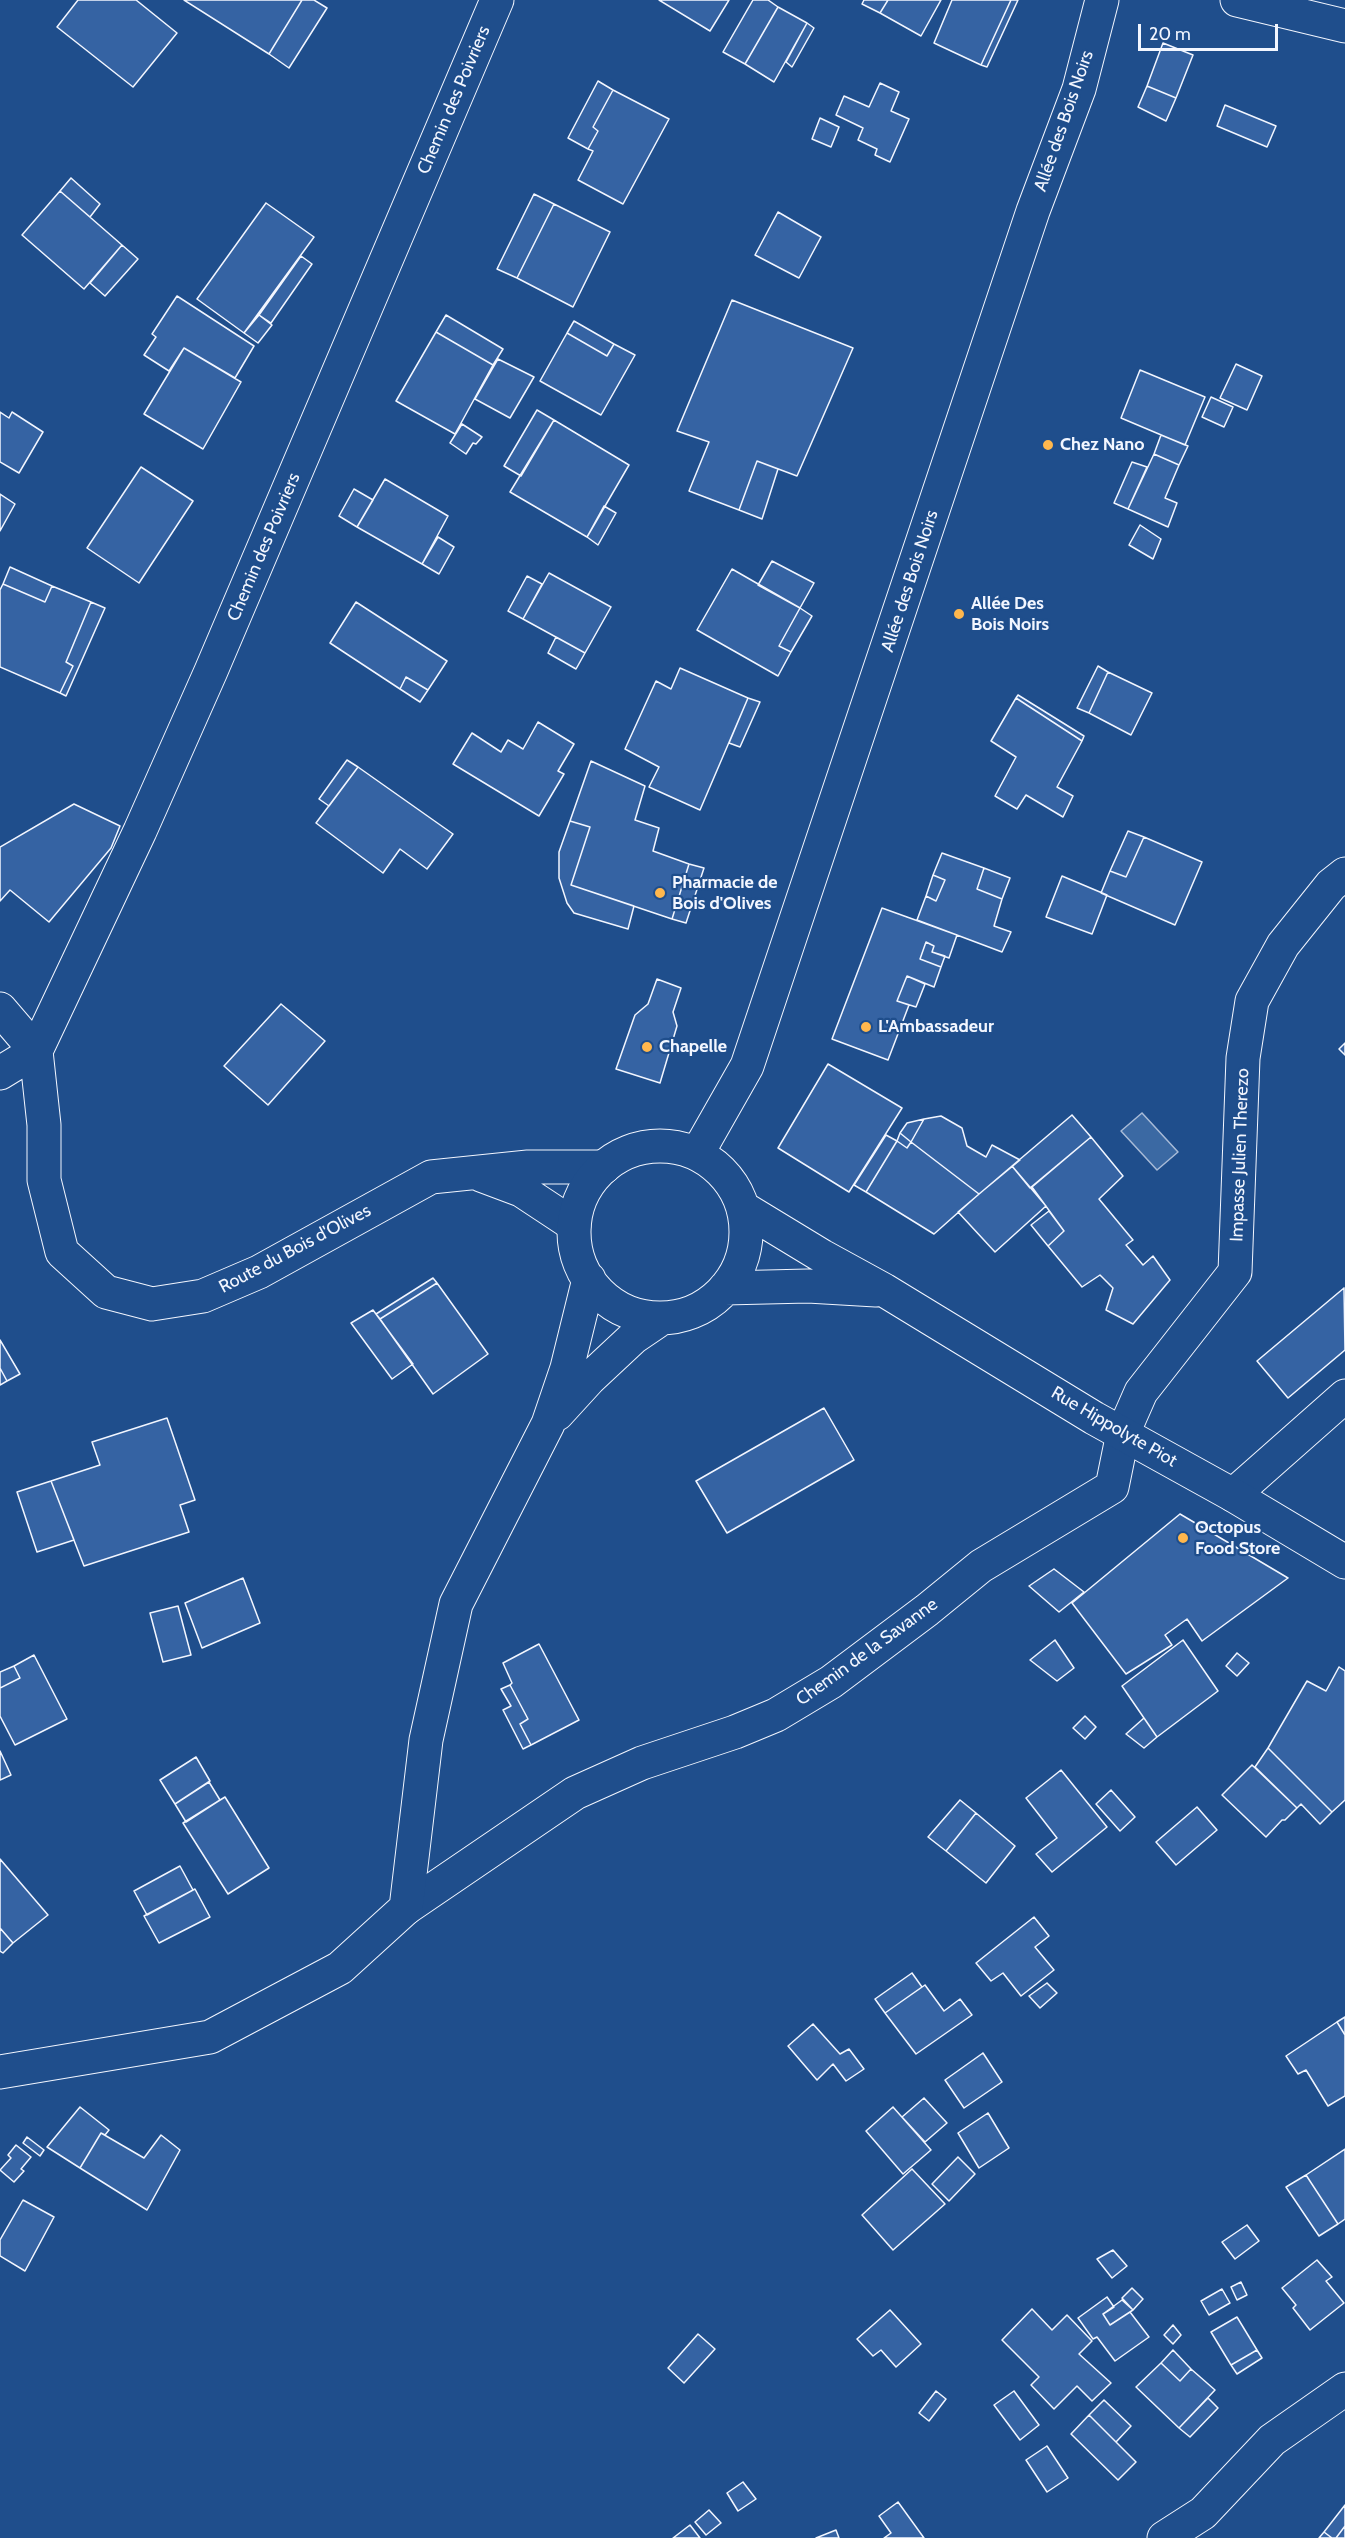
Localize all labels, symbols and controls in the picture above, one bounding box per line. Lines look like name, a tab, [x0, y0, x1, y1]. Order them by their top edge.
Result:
scale bar	[1141, 12, 1280, 50]
street label: Chemin des Poivriers	[413, 23, 495, 177]
text: 20 m	[1149, 23, 1191, 45]
street label: Allée des Bois Noirs	[1030, 48, 1098, 194]
place label: Chez Nano	[1060, 434, 1144, 456]
marker: Chez Nano	[1041, 438, 1055, 452]
street label: Chemin des Poivriers	[223, 470, 305, 624]
street label: Allée des Bois Noirs	[877, 507, 943, 655]
place label: Allée Des Bois Noirs	[971, 593, 1049, 636]
marker: Allée Des Bois Noirs	[952, 607, 966, 621]
place label: Pharmacie de Bois d'Olives	[672, 872, 777, 914]
marker: Pharmacie de Bois d'Olives	[653, 886, 667, 900]
place label: L'Ambassadeur	[878, 1016, 994, 1038]
marker: L'Ambassadeur	[859, 1020, 873, 1034]
place label: Chapelle	[659, 1036, 727, 1058]
marker: Chapelle	[640, 1040, 654, 1054]
street label: Impasse Julien Therezo	[1226, 1068, 1254, 1242]
street label: Route du Bois d'Olives	[215, 1200, 375, 1298]
street label: Rue Hippolyte Piot	[1047, 1382, 1181, 1472]
place label: Octopus Food Store	[1195, 1517, 1280, 1559]
marker: Octopus Food Store	[1176, 1531, 1190, 1545]
street label: Chemin de la Savanne	[792, 1593, 942, 1711]

